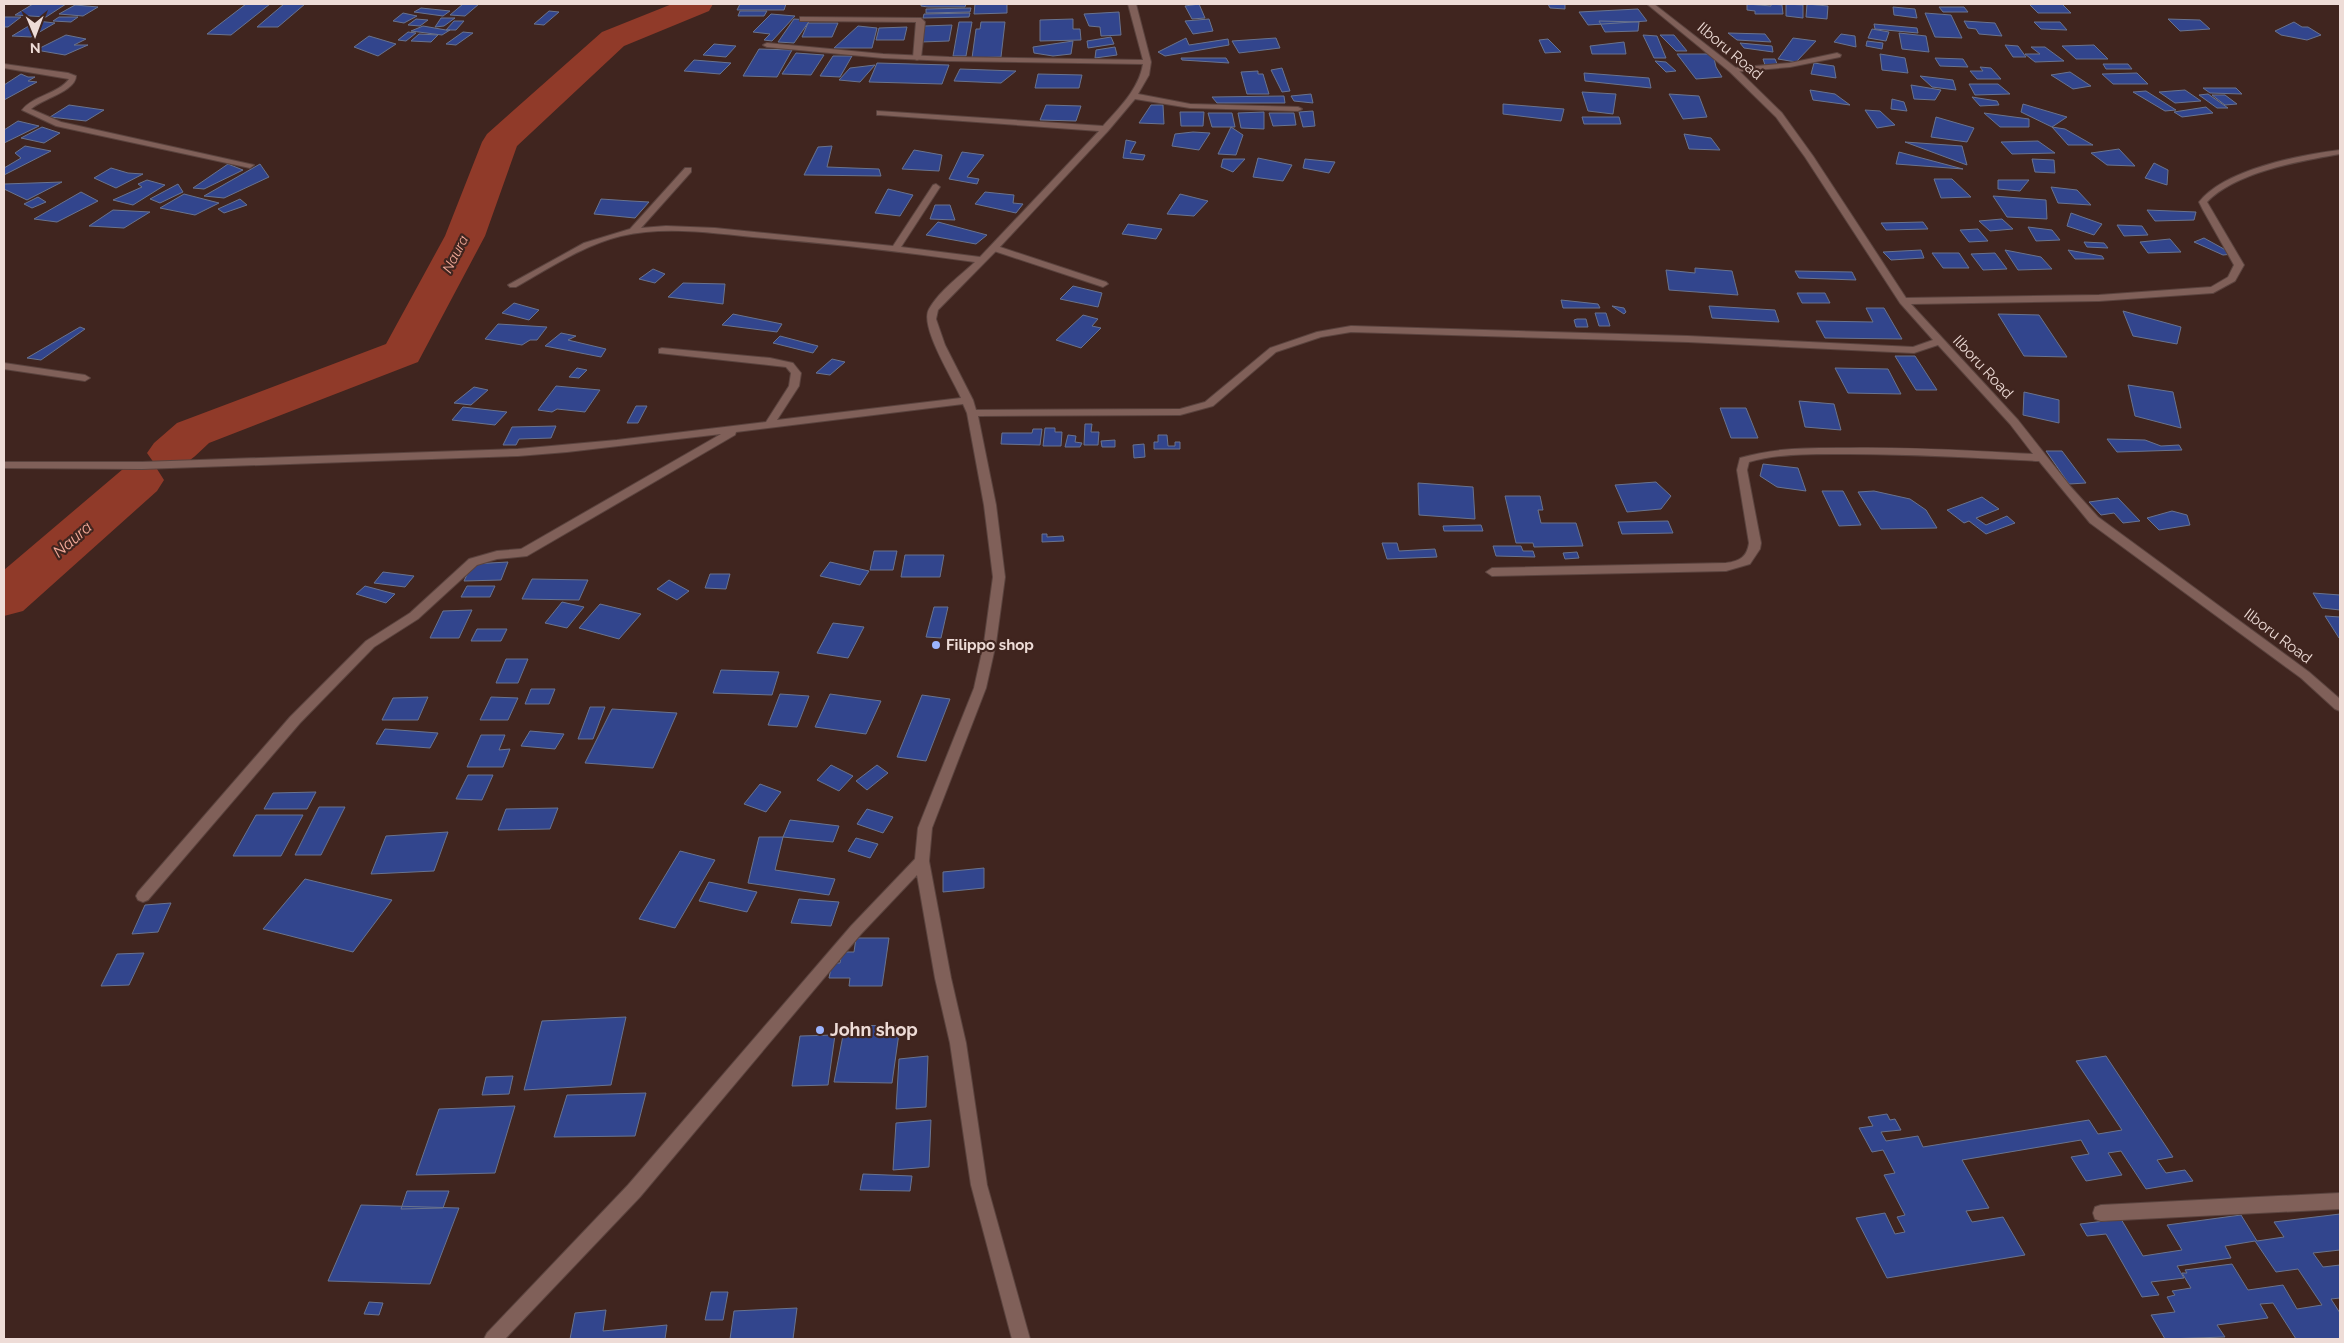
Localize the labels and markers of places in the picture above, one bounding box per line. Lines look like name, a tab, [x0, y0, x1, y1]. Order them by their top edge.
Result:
place label: Filippo shop	[946, 636, 1034, 654]
marker: Filippo shop	[930, 639, 942, 651]
place label: John shop	[830, 1019, 918, 1040]
marker: John shop	[814, 1024, 826, 1036]

